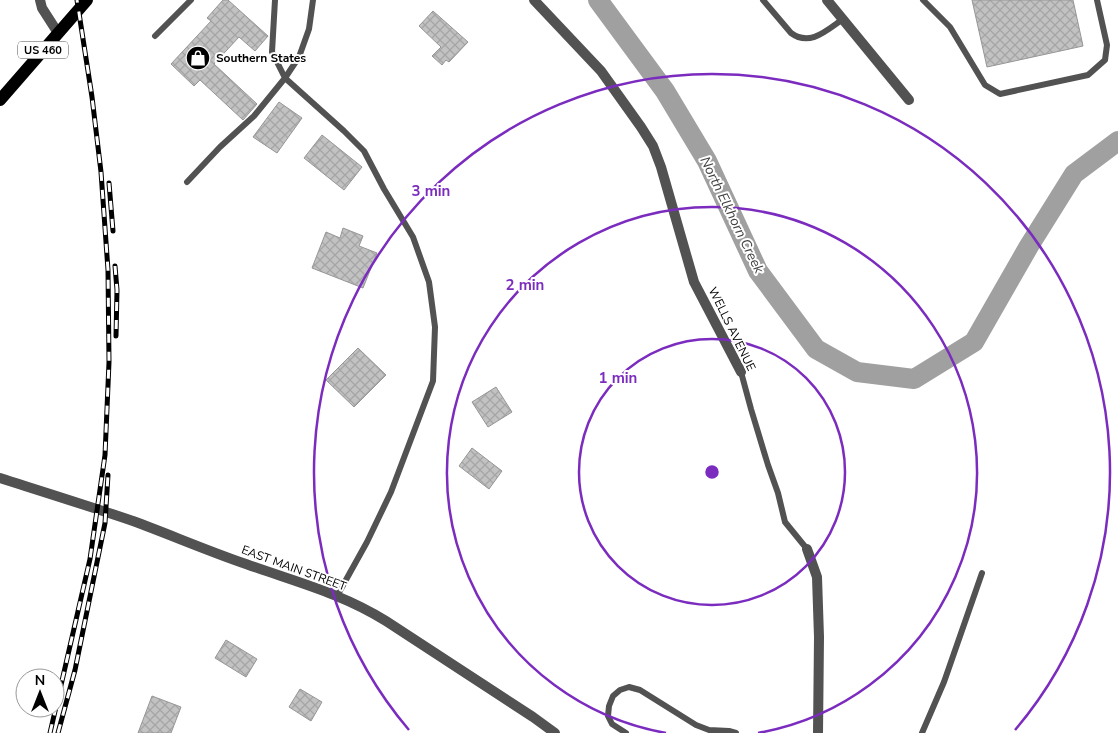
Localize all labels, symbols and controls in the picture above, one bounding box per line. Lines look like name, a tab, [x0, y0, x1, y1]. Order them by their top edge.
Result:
road number: US 460	[18, 42, 68, 58]
shop icon: Southern States	[185, 45, 211, 71]
place label: Southern States	[216, 50, 306, 66]
water label: North Elkhorn Creek	[695, 153, 769, 277]
text: 3 min	[412, 181, 450, 201]
text: 2 min	[506, 275, 544, 295]
street label: WELLS AVENUE	[705, 284, 759, 374]
text: 1 min	[599, 368, 637, 388]
centre of rings	[703, 463, 721, 481]
street label: EAST MAIN STREET	[239, 542, 349, 595]
north arrow	[15, 668, 65, 718]
text: N	[35, 671, 45, 690]

